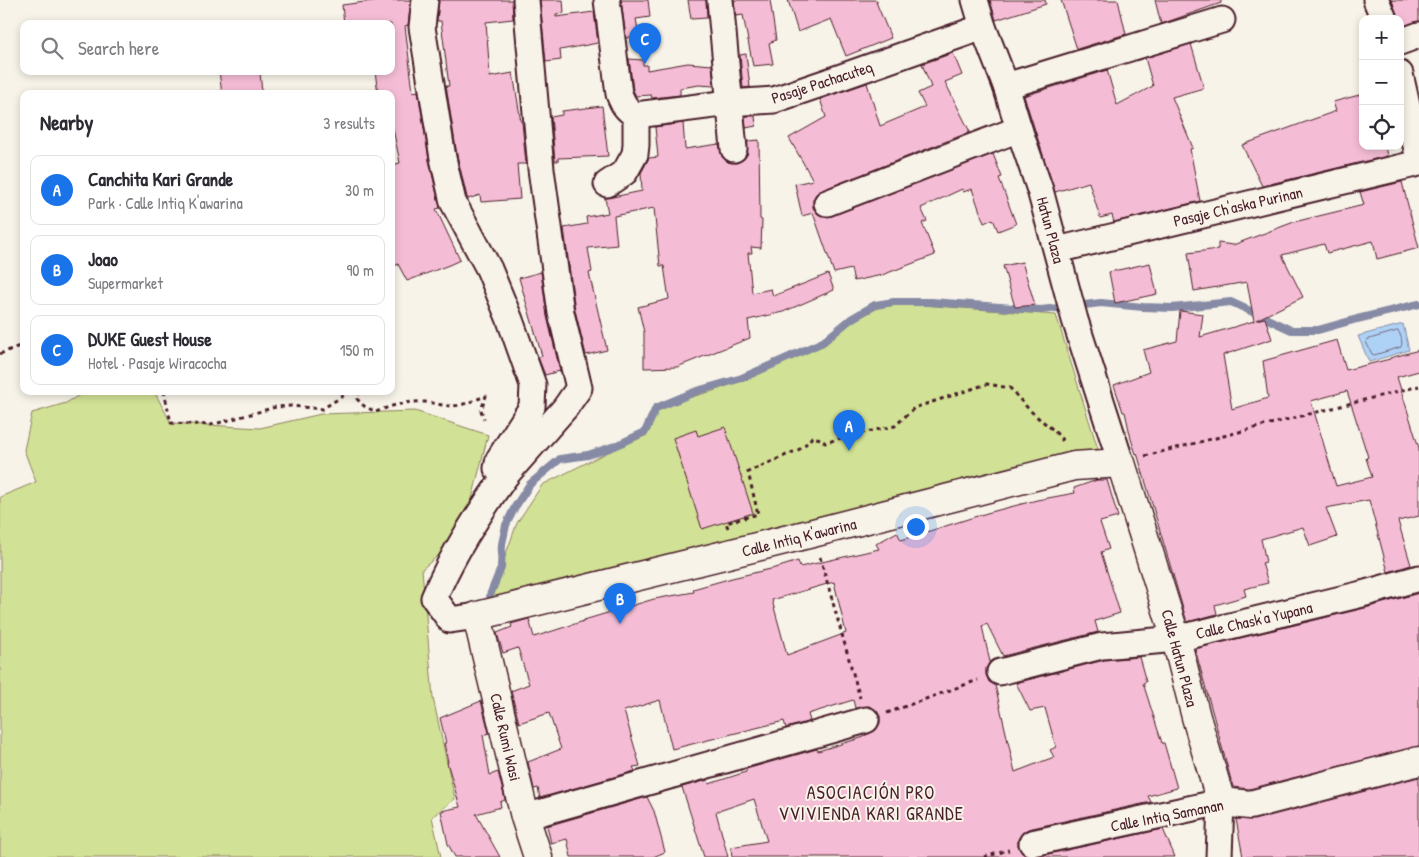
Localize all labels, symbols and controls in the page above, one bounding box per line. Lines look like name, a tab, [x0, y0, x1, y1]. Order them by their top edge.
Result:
map controls	[1359, 15, 1404, 150]
button: +	[1359, 15, 1404, 60]
search box	[20, 20, 395, 75]
pin: C	[629, 23, 661, 64]
icon: search	[38, 34, 66, 62]
text: Search here	[78, 35, 159, 61]
street label: Pasaje Pachacuteq	[769, 55, 875, 109]
button: −	[1359, 60, 1404, 105]
button: locate	[1359, 105, 1404, 150]
text: Nearby	[40, 108, 93, 137]
text: 3 results	[323, 112, 375, 134]
text: Canchita Kari Grande	[88, 166, 233, 192]
text: A	[53, 179, 61, 201]
text: 30 m	[345, 179, 374, 201]
street label: Pasaje Ch'aska Purinan	[1171, 180, 1305, 232]
text: Park · Calle Intiq K'awarina	[88, 192, 243, 214]
street label: Hatun Plaza	[1032, 194, 1070, 266]
text: Joao	[88, 246, 118, 272]
text: B	[53, 259, 61, 281]
text: 90 m	[346, 259, 374, 281]
text: Supermarket	[88, 272, 163, 294]
text: DUKE Guest House	[88, 326, 212, 352]
text: C	[53, 339, 61, 361]
text: 150 m	[340, 339, 374, 361]
text: Hotel · Pasaje Wiracocha	[88, 352, 227, 374]
pin: A	[833, 410, 865, 451]
street label: Calle Intiq K'awarina	[739, 512, 859, 562]
your location	[903, 514, 929, 540]
pin: B	[604, 583, 636, 624]
street label: Calle Chask'a Yupana	[1193, 596, 1315, 644]
street label: Calle Hatun Plaza	[1156, 607, 1204, 709]
street label: Calle Rumi Wasi	[485, 691, 527, 783]
district label: ASOCIACIÓN PRO VVIVIENDA KARI GRANDE	[778, 780, 964, 826]
street label: Calle Intiq Samanan	[1109, 793, 1225, 837]

